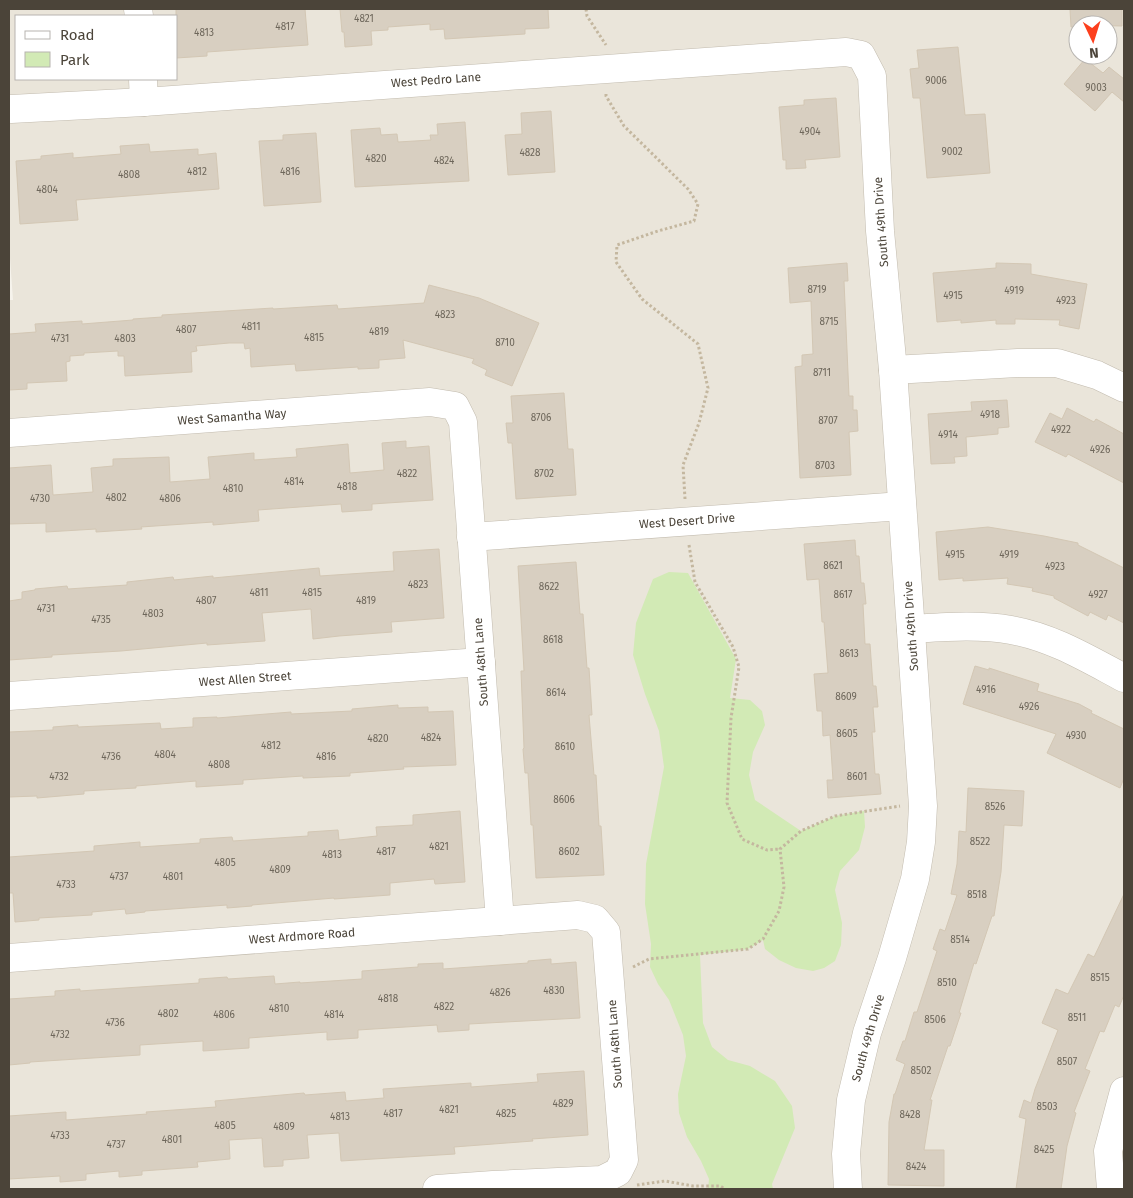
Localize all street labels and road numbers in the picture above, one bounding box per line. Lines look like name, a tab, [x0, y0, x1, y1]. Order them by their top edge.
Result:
street label: West Pedro Lane	[391, 70, 481, 90]
street label: South 49th Drive	[871, 177, 891, 267]
street label: West Samantha Way	[177, 406, 287, 428]
street label: West Desert Drive	[639, 511, 735, 531]
street label: South 49th Drive	[901, 581, 921, 671]
street label: South 48th Lane	[471, 617, 491, 707]
street label: West Allen Street	[198, 669, 292, 689]
street label: West Ardmore Road	[248, 925, 356, 947]
street label: South 49th Drive	[849, 993, 887, 1083]
street label: South 48th Lane	[605, 999, 625, 1089]

